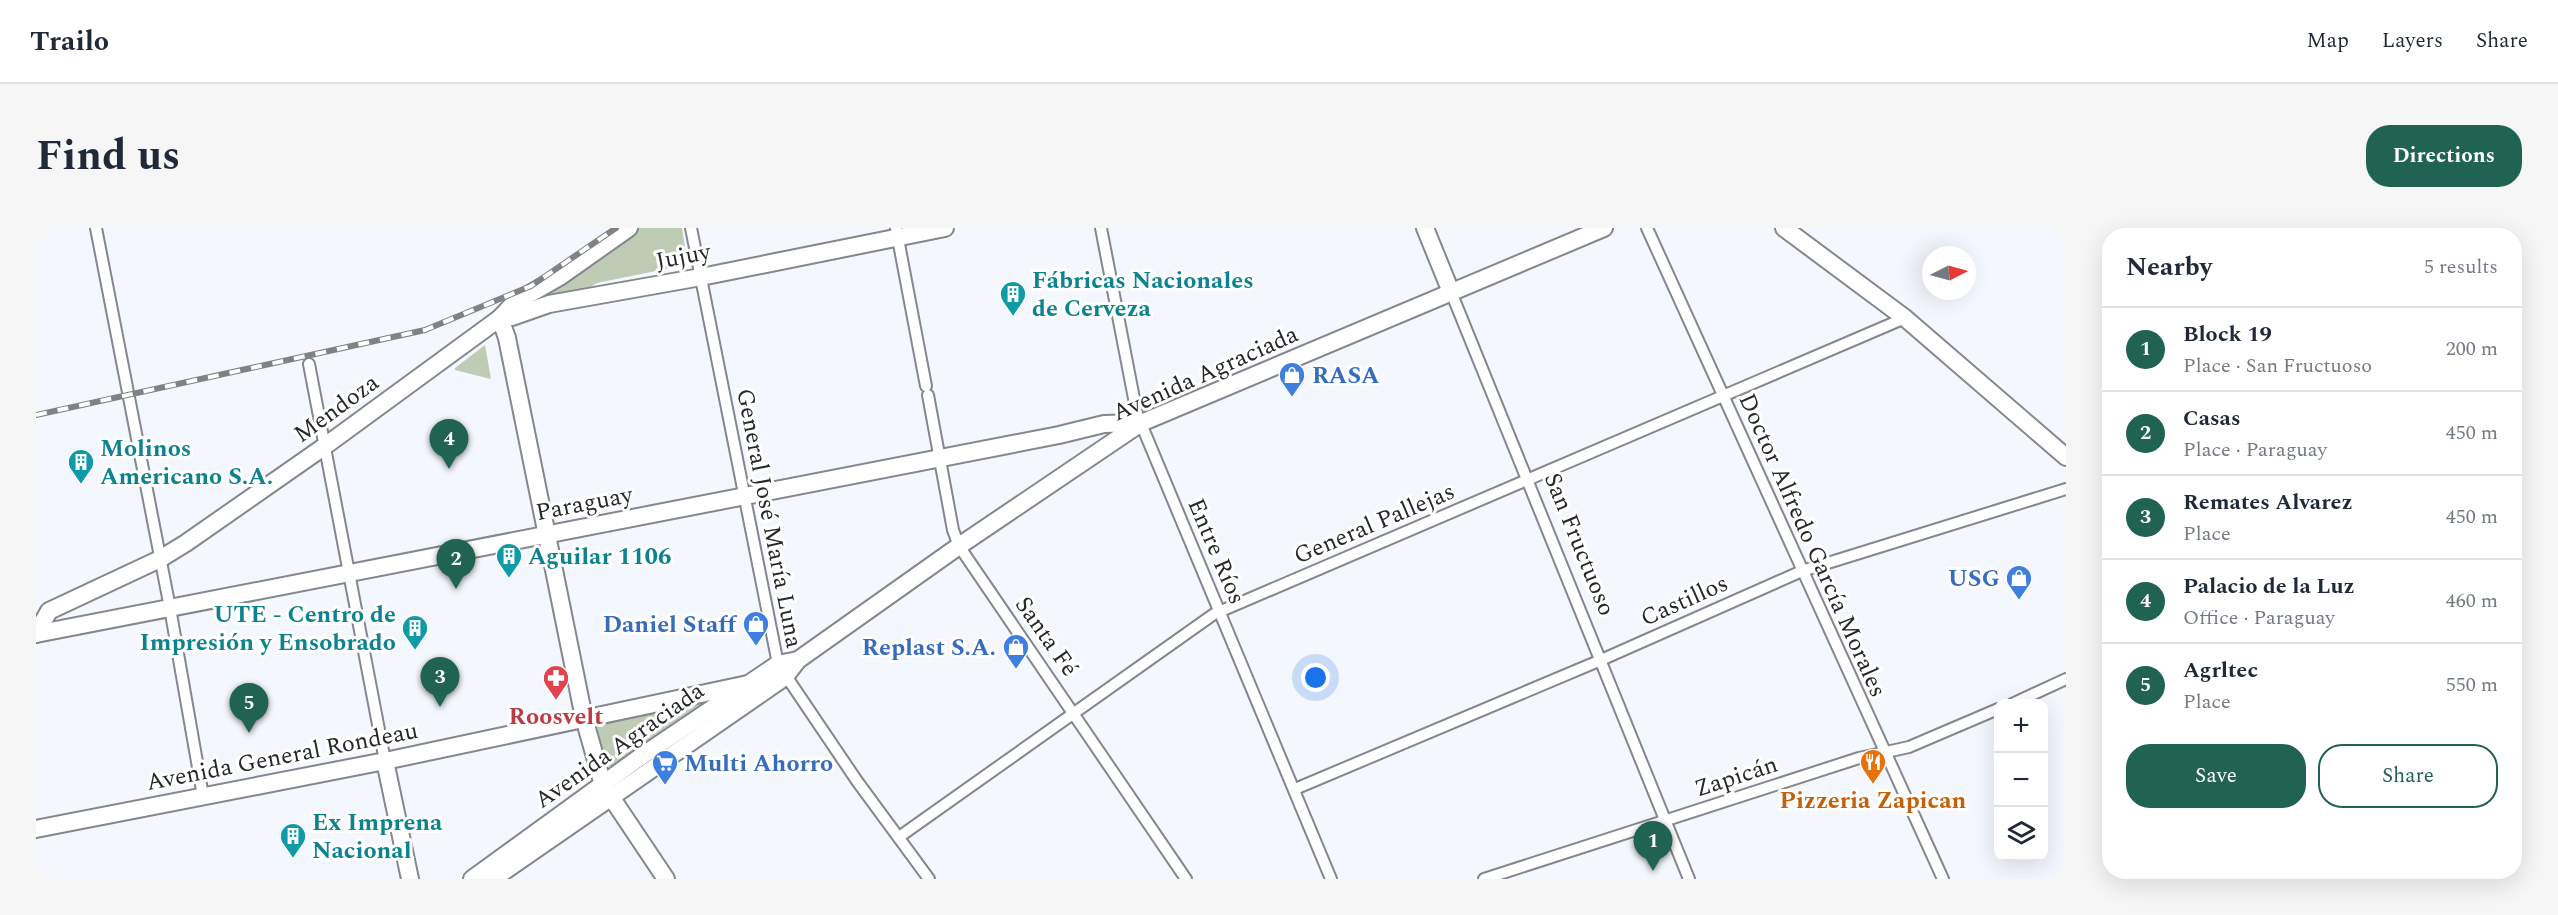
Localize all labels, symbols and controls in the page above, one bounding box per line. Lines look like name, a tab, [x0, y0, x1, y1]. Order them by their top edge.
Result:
text: Trailo	[30, 20, 109, 63]
text: Map	[2307, 25, 2349, 57]
text: Layers	[2382, 25, 2443, 57]
text: Share	[2476, 25, 2528, 57]
text: Find us	[36, 125, 180, 188]
button: Directions	[2366, 125, 2522, 187]
street label: Jujuy	[653, 234, 715, 280]
north arrow	[1922, 246, 1976, 300]
text: Nearby	[2126, 247, 2212, 287]
text: 5 results	[2424, 252, 2498, 282]
place label: Fábricas Nacionales de Cerveza	[1032, 263, 1254, 327]
building icon: Fábricas Nacionales de Cerveza	[998, 279, 1028, 317]
street label: Avenida Agraciada	[1107, 317, 1305, 431]
text: Block 19	[2183, 318, 2272, 351]
text: 1	[2140, 334, 2151, 364]
text: 200 m	[2446, 334, 2498, 364]
text: Place · San Fructuoso	[2183, 351, 2372, 381]
place label: RASA	[1312, 358, 1380, 394]
shop icon: RASA	[1277, 360, 1307, 398]
street label: Mendoza	[286, 365, 387, 452]
street label: General José María Luna	[726, 385, 812, 651]
street label: Doctor Alfredo García Morales	[1729, 388, 1896, 703]
text: Casas	[2183, 402, 2241, 435]
text: 2	[2140, 418, 2151, 448]
text: 450 m	[2446, 418, 2498, 448]
pin: 4	[430, 420, 468, 469]
place label: Molinos Americano S.A.	[100, 431, 273, 495]
text: Place · Paraguay	[2183, 435, 2327, 465]
building icon: Molinos Americano S.A.	[66, 447, 96, 485]
street label: San Fructuoso	[1534, 467, 1624, 621]
street label: General Pallejas	[1288, 474, 1461, 574]
street label: Paraguay	[533, 477, 637, 531]
text: Remates Alvarez	[2183, 486, 2353, 519]
street label: Entre Ríos	[1178, 493, 1255, 610]
text: 3	[2140, 502, 2151, 532]
text: 450 m	[2446, 502, 2498, 532]
text: Place	[2183, 519, 2231, 549]
place label: Aguilar 1106	[528, 539, 671, 575]
pin: 2	[436, 540, 476, 589]
building icon: Aguilar 1106	[494, 541, 524, 579]
place label: USG	[1948, 561, 2000, 597]
shop icon: USG	[2004, 563, 2034, 601]
street label: Castillos	[1635, 566, 1734, 636]
text: Palacio de la Luz	[2183, 570, 2355, 603]
text: 4	[2140, 586, 2151, 616]
text: 460 m	[2446, 586, 2498, 616]
street label: Santa Fé	[1005, 589, 1087, 684]
place label: UTE - Centro de Impresión y Ensobrado	[140, 597, 396, 661]
text: Office · Paraguay	[2183, 603, 2335, 633]
place label: Daniel Staff	[603, 607, 737, 643]
shop icon: Daniel Staff	[741, 609, 771, 647]
building icon: UTE - Centro de Impresión y Ensobrado	[400, 613, 430, 651]
place label: Replast S.A.	[862, 630, 996, 666]
shop icon: Replast S.A.	[1001, 632, 1031, 670]
text: Agrltec	[2183, 654, 2258, 687]
pin: 3	[420, 658, 460, 707]
pharmacy icon: Roosvelt	[541, 663, 571, 701]
your location	[1301, 663, 1330, 692]
text: 5	[2140, 670, 2151, 700]
text: 550 m	[2446, 670, 2498, 700]
street label: Avenida Agraciada	[527, 673, 712, 818]
pin: 5	[230, 684, 268, 733]
text: Place	[2183, 687, 2231, 717]
place label: Roosvelt	[509, 699, 603, 735]
map controls	[1994, 699, 2048, 861]
button: +	[1994, 699, 2048, 753]
street label: Avenida General Rondeau	[143, 713, 421, 801]
button: Save	[2126, 744, 2306, 808]
button: Share	[2318, 744, 2498, 808]
place label: Multi Ahorro	[684, 746, 833, 782]
street label: Zapicán	[1690, 747, 1783, 807]
restaurant icon: Pizzeria Zapican	[1858, 747, 1888, 785]
supermarket icon: Multi Ahorro	[650, 748, 680, 786]
button: −	[1994, 753, 2048, 807]
place label: Pizzeria Zapican	[1780, 783, 1967, 819]
place label: Ex Imprena Nacional	[312, 805, 443, 869]
button: layers	[1994, 807, 2048, 861]
building icon: Ex Imprena Nacional	[278, 821, 308, 859]
pin: 1	[1634, 822, 1672, 871]

